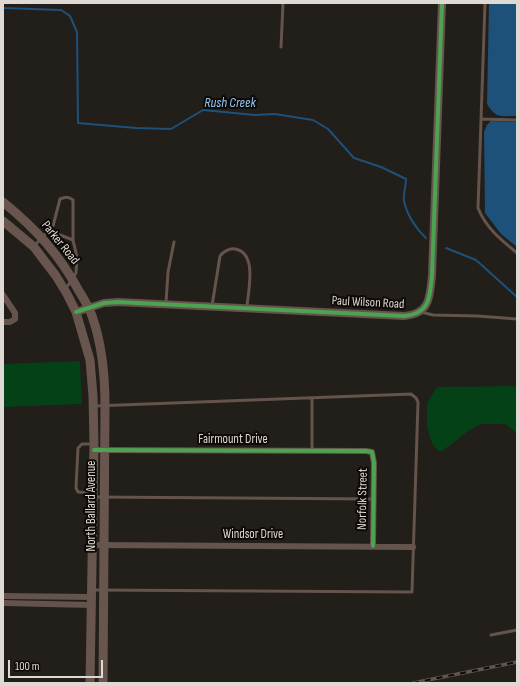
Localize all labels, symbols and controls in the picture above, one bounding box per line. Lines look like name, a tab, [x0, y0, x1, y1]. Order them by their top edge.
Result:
water label: Rush Creek	[204, 95, 256, 111]
street label: Parker Road	[38, 218, 82, 268]
street label: Paul Wilson Road	[331, 293, 405, 313]
street label: Fairmount Drive	[198, 432, 268, 448]
street label: North Ballard Avenue	[84, 461, 100, 551]
street label: Norfolk Street	[355, 468, 371, 530]
street label: Windsor Drive	[223, 527, 283, 543]
scale bar	[10, 652, 105, 678]
text: 100 m	[15, 659, 40, 674]

